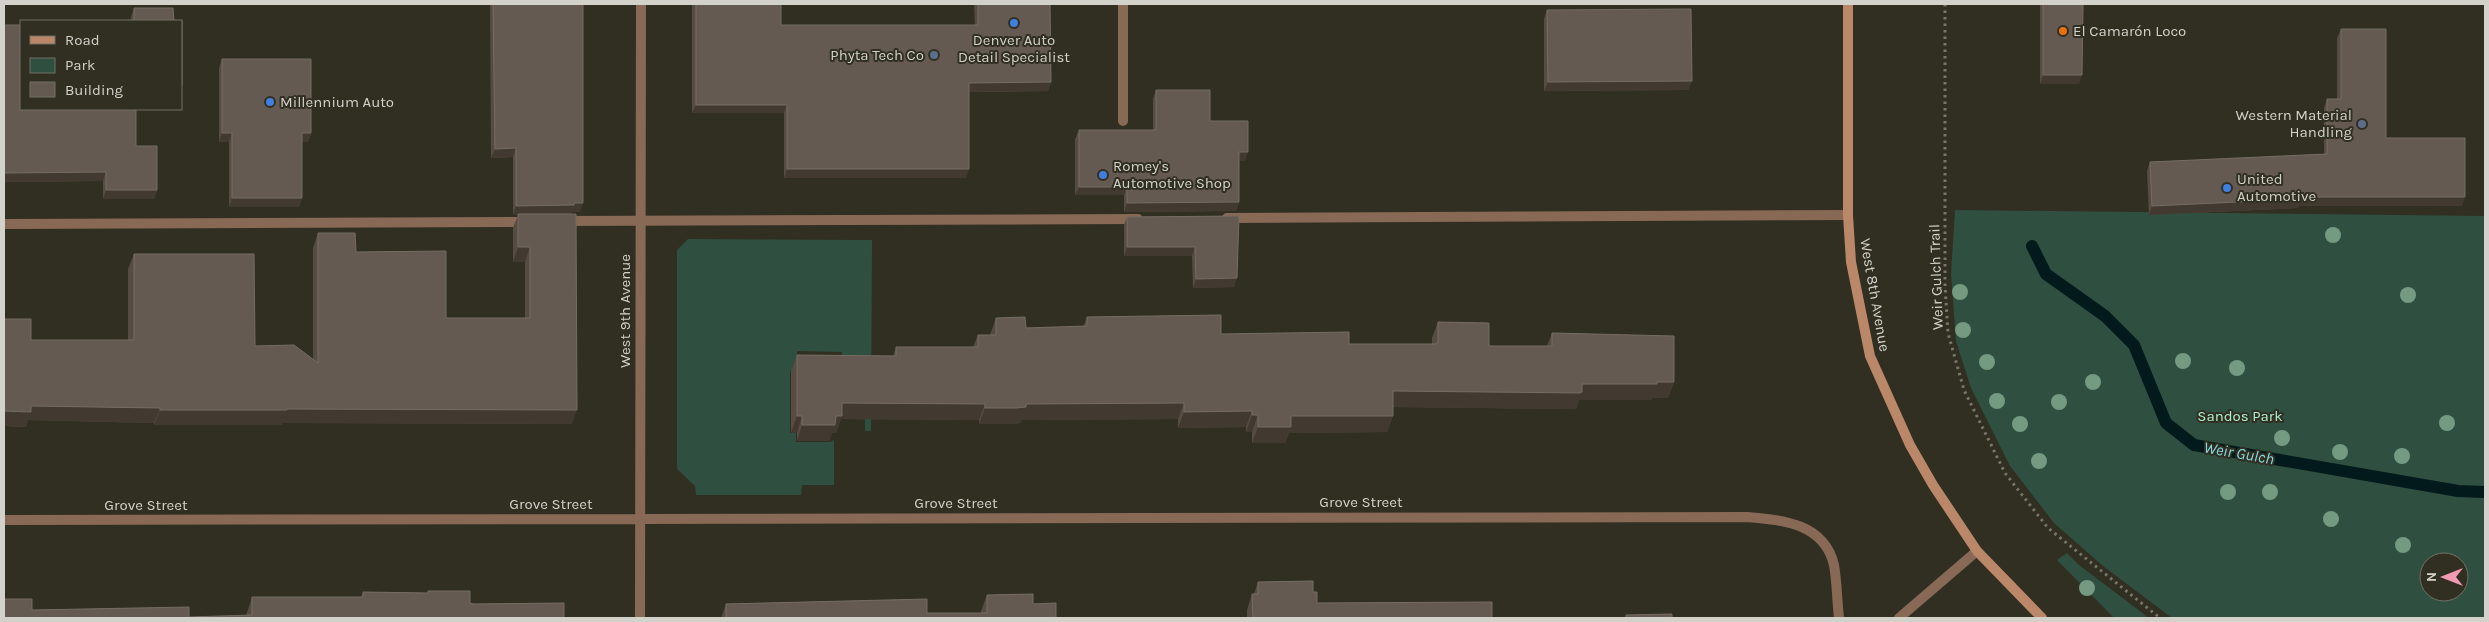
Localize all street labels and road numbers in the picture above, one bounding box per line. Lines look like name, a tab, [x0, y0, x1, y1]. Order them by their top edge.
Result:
street label: Weir Gulch Trail	[1925, 224, 1947, 330]
street label: West 8th Avenue	[1856, 237, 1894, 353]
street label: West 9th Avenue	[616, 254, 634, 368]
street label: Grove Street	[1319, 493, 1403, 511]
street label: Grove Street	[914, 494, 998, 512]
street label: Grove Street	[509, 495, 593, 513]
street label: Grove Street	[104, 496, 188, 514]

